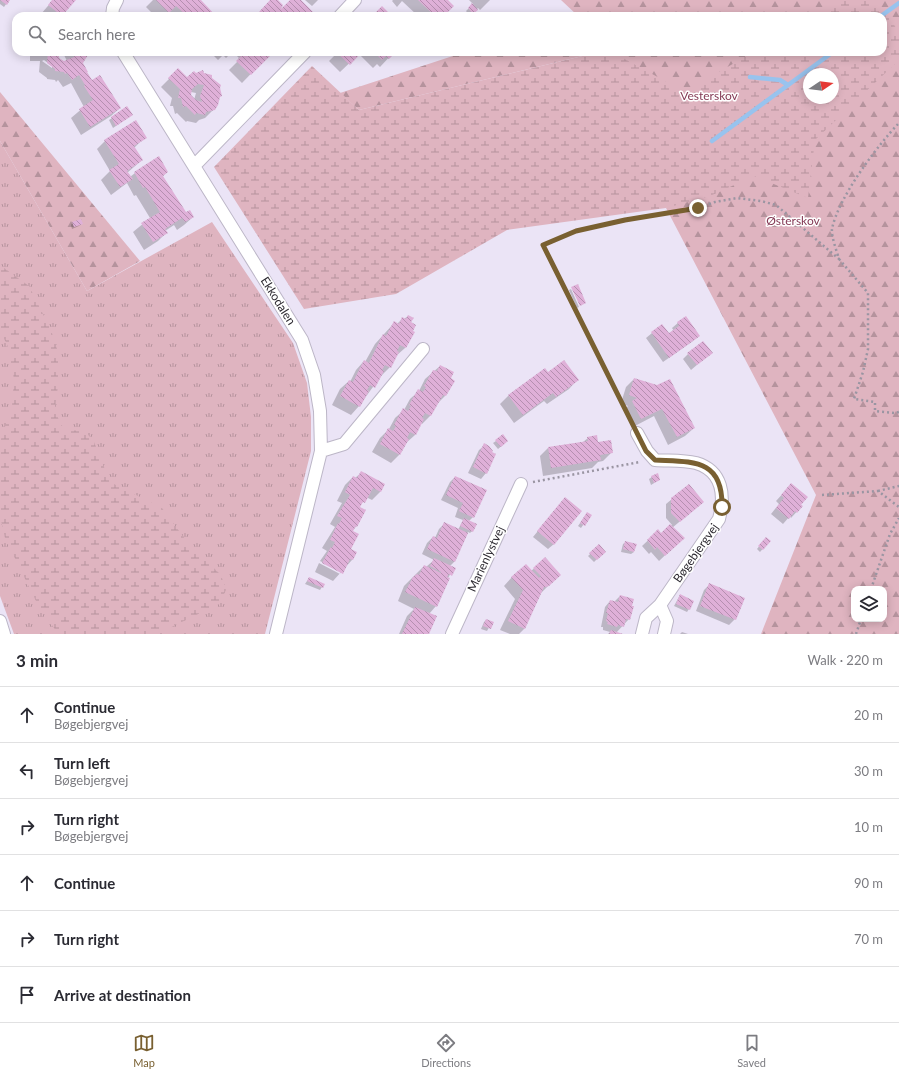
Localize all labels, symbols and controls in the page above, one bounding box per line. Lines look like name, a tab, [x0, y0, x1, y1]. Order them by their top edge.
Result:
search box	[12, 12, 887, 56]
icon: search	[26, 23, 48, 45]
text: Search here	[58, 25, 135, 43]
north arrow	[803, 68, 839, 104]
park label: Vesterskov	[680, 88, 739, 103]
route end	[689, 199, 707, 217]
park label: Østerskov	[766, 213, 821, 228]
street label: Ekkodalen	[258, 274, 299, 328]
route start	[713, 498, 731, 516]
street label: Bøgebjergvej	[670, 520, 721, 585]
street label: Marienlystvej	[464, 523, 507, 594]
map controls	[851, 586, 887, 622]
button: layers	[851, 586, 887, 622]
text: 3 min	[16, 650, 58, 671]
text: Walk · 220 m	[807, 652, 883, 668]
text: Continue	[54, 698, 115, 716]
icon: ahead	[16, 704, 38, 726]
text: 20 m	[854, 707, 883, 723]
text: Bøgebjergvej	[54, 716, 128, 732]
text: Turn left	[54, 754, 110, 772]
icon: left	[16, 760, 38, 782]
text: 30 m	[854, 763, 883, 779]
text: Bøgebjergvej	[54, 772, 128, 788]
text: Turn right	[54, 810, 119, 828]
icon: right	[16, 816, 38, 838]
text: 10 m	[854, 819, 883, 835]
text: Bøgebjergvej	[54, 828, 128, 844]
icon: ahead	[16, 872, 38, 894]
text: Continue	[54, 874, 115, 892]
text: 90 m	[854, 875, 883, 891]
icon: right	[16, 928, 38, 950]
text: Turn right	[54, 930, 119, 948]
text: 70 m	[854, 931, 883, 947]
icon: arrive	[16, 984, 38, 1006]
text: Arrive at destination	[54, 986, 191, 1004]
tab: Map	[133, 1032, 155, 1069]
tab: Directions	[421, 1032, 471, 1069]
tab: Saved	[737, 1032, 766, 1069]

